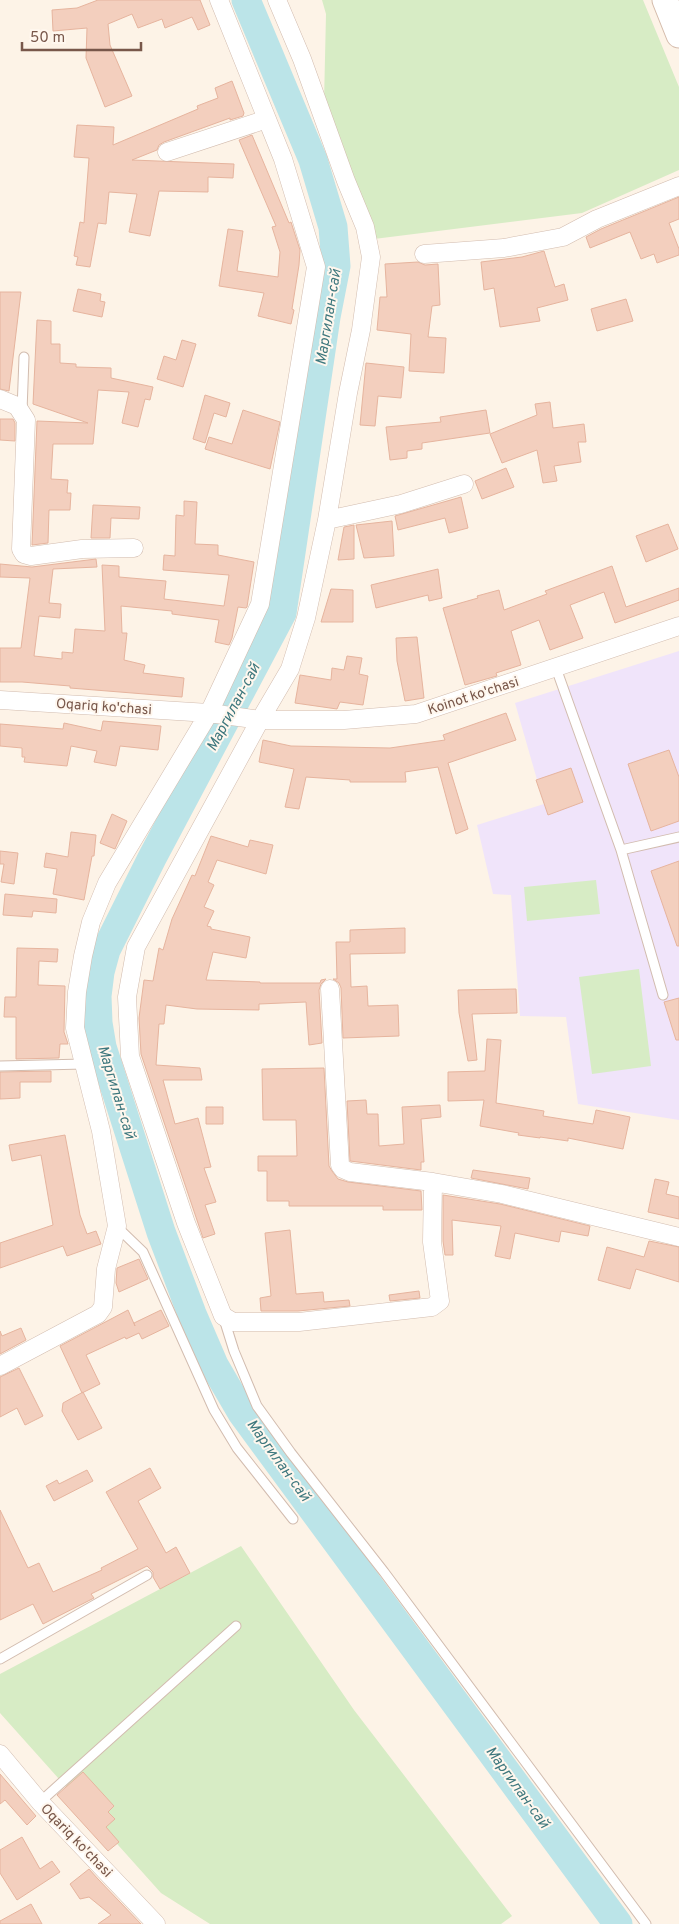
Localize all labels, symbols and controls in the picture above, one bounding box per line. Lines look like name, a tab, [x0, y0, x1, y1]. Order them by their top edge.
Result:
scale bar	[22, 20, 141, 52]
text: 50 m	[30, 29, 65, 48]
water label: Маргилан-сай	[313, 267, 347, 367]
water label: Маргилан-сай	[203, 659, 266, 755]
street label: Koinot ko'chasi	[426, 674, 521, 719]
street label: Oqariq ko'chasi	[55, 696, 152, 719]
water label: Маргилан-сай	[92, 1043, 139, 1143]
water label: Маргилан-сай	[242, 1416, 315, 1507]
water label: Маргилан-сай	[481, 1743, 554, 1834]
street label: Oqariq ko'chasi	[36, 1801, 115, 1881]

